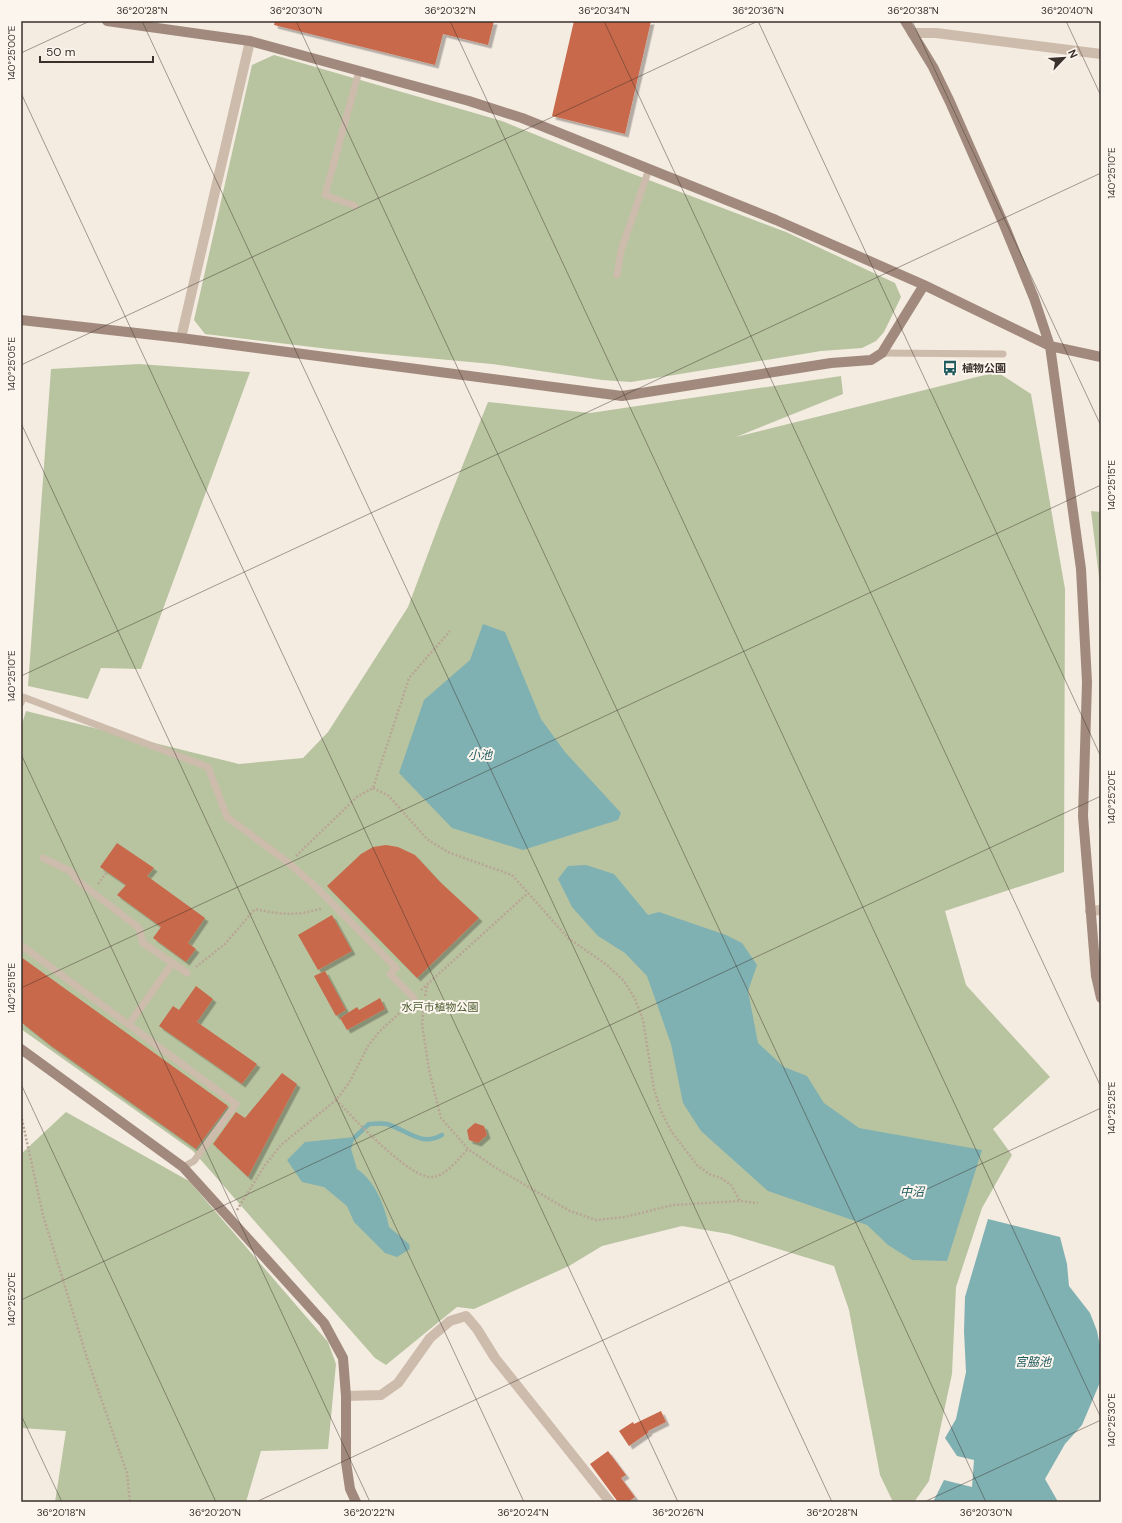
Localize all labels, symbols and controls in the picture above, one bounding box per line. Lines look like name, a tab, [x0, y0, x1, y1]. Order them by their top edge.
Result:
text: 36°20'28"N	[116, 4, 168, 17]
text: 36°20'30"N	[270, 4, 322, 17]
text: 36°20'32"N	[424, 4, 476, 17]
text: 36°20'34"N	[578, 4, 630, 17]
text: 36°20'36"N	[732, 4, 784, 17]
text: 36°20'38"N	[887, 4, 939, 17]
text: 36°20'40"N	[1041, 4, 1093, 17]
text: 140°25'00"E	[5, 25, 18, 80]
scale bar	[40, 38, 153, 64]
north arrow	[1044, 38, 1084, 78]
text: 50 m	[46, 44, 75, 60]
text: N	[1065, 47, 1081, 60]
text: 140°25'10"E	[1105, 147, 1118, 199]
text: 140°25'05"E	[5, 337, 18, 391]
bus stop icon: 植物公園	[941, 359, 959, 377]
place label: 植物公園	[962, 361, 1006, 375]
text: 140°25'15"E	[1105, 459, 1118, 510]
text: 140°25'10"E	[5, 650, 18, 702]
water label: 小池	[468, 747, 493, 763]
text: 140°25'20"E	[1105, 770, 1118, 824]
text: 140°25'15"E	[5, 962, 18, 1013]
park label: 水戸市植物公園	[402, 1000, 479, 1014]
text: 140°25'25"E	[1105, 1081, 1118, 1135]
water label: 中沼	[900, 1184, 926, 1200]
text: 140°25'20"E	[5, 1272, 18, 1326]
water label: 宮脇池	[1015, 1354, 1052, 1370]
text: 140°25'30"E	[1105, 1393, 1118, 1447]
text: 36°20'18"N	[37, 1506, 85, 1519]
text: 36°20'20"N	[189, 1506, 241, 1519]
text: 36°20'22"N	[343, 1506, 395, 1519]
text: 36°20'24"N	[497, 1506, 549, 1519]
text: 36°20'26"N	[652, 1506, 704, 1519]
text: 36°20'28"N	[806, 1506, 858, 1519]
text: 36°20'30"N	[960, 1506, 1012, 1519]

